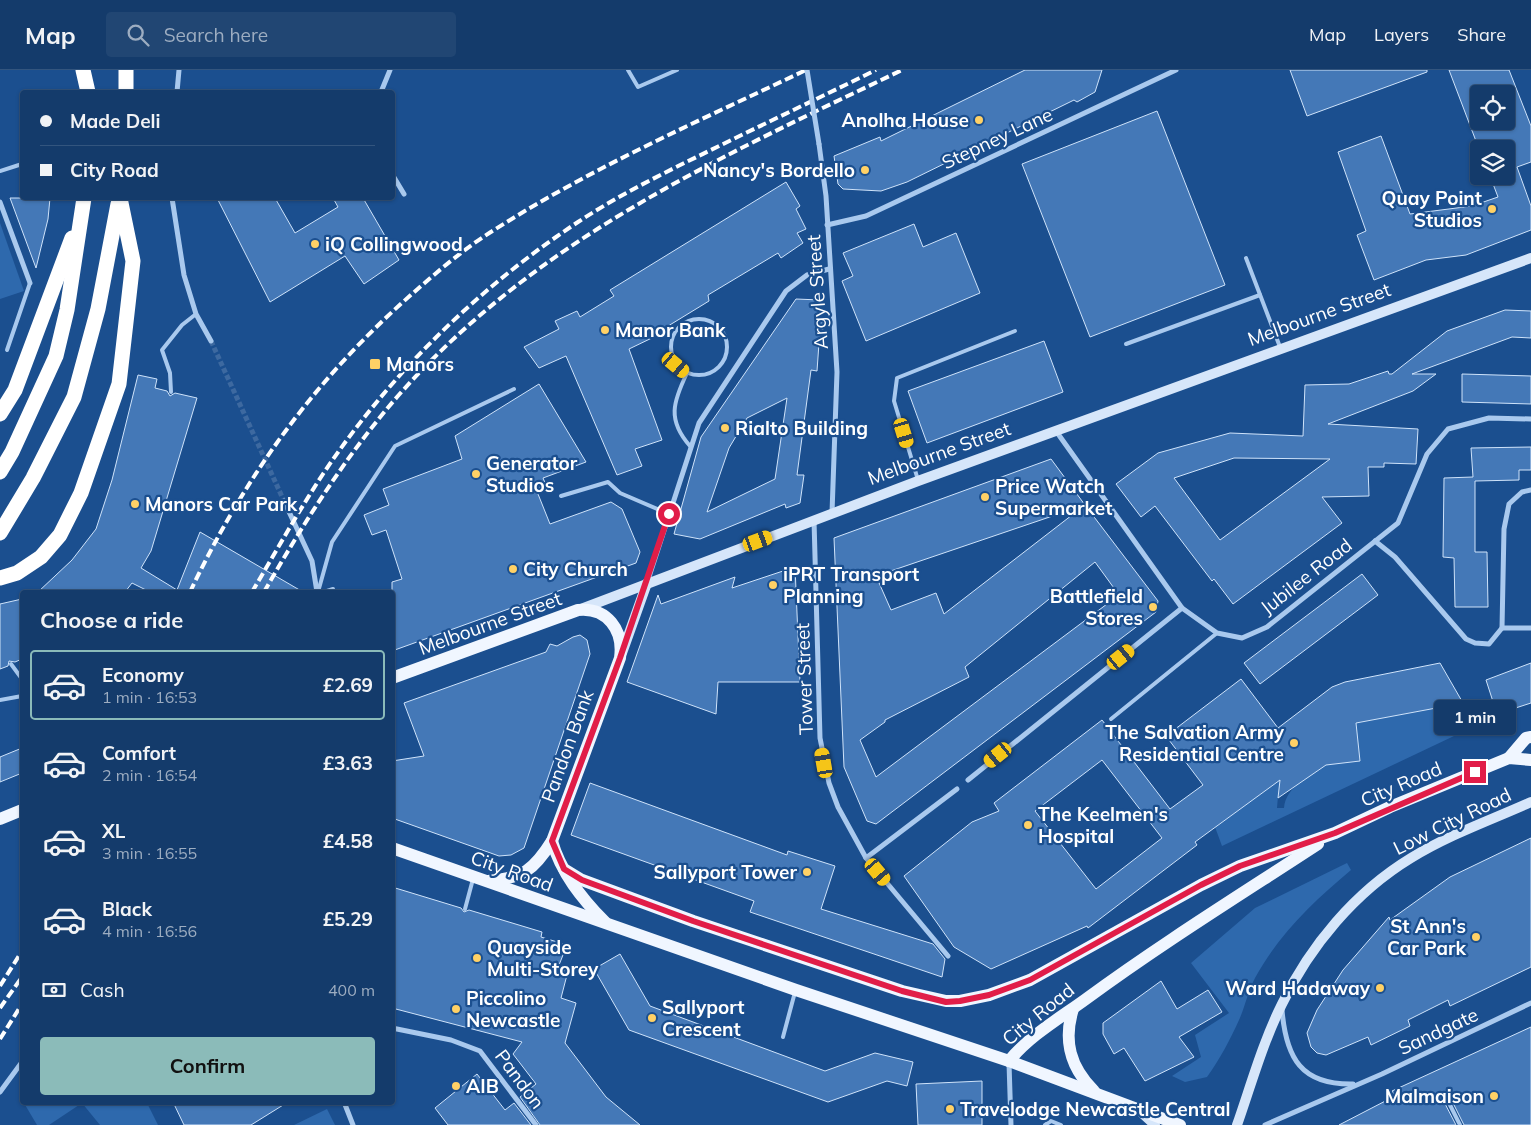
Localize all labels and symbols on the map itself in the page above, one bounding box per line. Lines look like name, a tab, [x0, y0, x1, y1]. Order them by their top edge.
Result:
street label: Stepney Lane	[938, 102, 1056, 174]
place label: Anolha House	[841, 108, 969, 132]
marker: Anolha House	[973, 114, 985, 126]
place label: Nancy's Bordello	[703, 158, 855, 182]
marker: Nancy's Bordello	[859, 164, 871, 176]
place label: Quay Point Studios	[1381, 186, 1482, 232]
marker: Quay Point Studios	[1486, 203, 1498, 215]
place label: iQ Collingwood	[325, 232, 463, 256]
street label: Argyle Street	[801, 234, 833, 350]
marker: iQ Collingwood	[309, 238, 321, 250]
street label: Melbourne Street	[1244, 277, 1394, 351]
place label: Manor Bank	[615, 318, 726, 342]
marker: Manor Bank	[599, 324, 611, 336]
car	[659, 350, 692, 380]
place label: Manors	[386, 352, 454, 376]
marker: Manors	[368, 357, 382, 371]
place label: Rialto Building	[735, 416, 868, 440]
street label: Melbourne Street	[864, 416, 1014, 490]
car	[892, 416, 915, 450]
marker: Rialto Building	[719, 422, 731, 434]
place label: Generator Studios	[486, 451, 578, 497]
marker: Generator Studios	[470, 468, 482, 480]
place label: Price Watch Supermarket	[995, 474, 1112, 520]
marker: Price Watch Supermarket	[979, 491, 991, 503]
place label: Manors Car Park	[145, 492, 298, 516]
marker: Manors Car Park	[129, 498, 141, 510]
route start	[658, 503, 680, 525]
car	[741, 529, 774, 553]
street label: Jubilee Road	[1255, 533, 1357, 619]
place label: City Church	[523, 557, 628, 581]
place label: iPRT Transport Planning	[783, 562, 919, 608]
marker: City Church	[507, 563, 519, 575]
marker: iPRT Transport Planning	[767, 579, 779, 591]
place label: Battlefield Stores	[1050, 584, 1143, 630]
street label: Melbourne Street	[415, 586, 565, 660]
marker: Battlefield Stores	[1147, 601, 1159, 613]
street label: Tower Street	[790, 622, 818, 735]
car	[1104, 642, 1137, 672]
street label: Pandon Bank	[536, 686, 599, 806]
callout: 1 min	[1434, 700, 1516, 734]
place label: The Salvation Army Residential Centre	[1105, 720, 1285, 766]
marker: The Salvation Army Residential Centre	[1288, 737, 1300, 749]
car	[981, 740, 1014, 770]
car	[814, 747, 833, 779]
street label: City Road	[1357, 756, 1445, 812]
route end	[1464, 761, 1486, 783]
street label: Low City Road	[1389, 782, 1515, 860]
place label: The Keelmen's Hospital	[1038, 802, 1168, 848]
marker: The Keelmen's Hospital	[1022, 819, 1034, 831]
street label: City Road	[468, 845, 556, 897]
car	[862, 856, 893, 888]
place label: Sallyport Tower	[653, 860, 798, 884]
marker: Sallyport Tower	[801, 866, 813, 878]
place label: St Ann's Car Park	[1387, 914, 1466, 960]
marker: St Ann's Car Park	[1470, 931, 1482, 943]
place label: Quayside Multi-Storey	[487, 935, 599, 981]
marker: Quayside Multi-Storey	[471, 952, 483, 964]
place label: Ward Hadaway	[1225, 976, 1371, 1000]
street label: City Road	[997, 978, 1079, 1050]
marker: Ward Hadaway	[1374, 982, 1386, 994]
place label: Piccolino Newcastle	[466, 986, 561, 1032]
place label: Sallyport Crescent	[662, 995, 745, 1041]
street label: Sandgate	[1394, 1002, 1482, 1060]
marker: Piccolino Newcastle	[450, 1003, 462, 1015]
marker: Sallyport Crescent	[646, 1012, 658, 1024]
street label: Pandon	[490, 1045, 550, 1113]
place label: AIB	[466, 1074, 499, 1098]
marker: AIB	[450, 1080, 462, 1092]
place label: Malmaison	[1385, 1084, 1484, 1108]
marker: Malmaison	[1488, 1090, 1500, 1102]
place label: Travelodge Newcastle Central	[960, 1097, 1231, 1121]
marker: Travelodge Newcastle Central	[944, 1103, 956, 1115]

